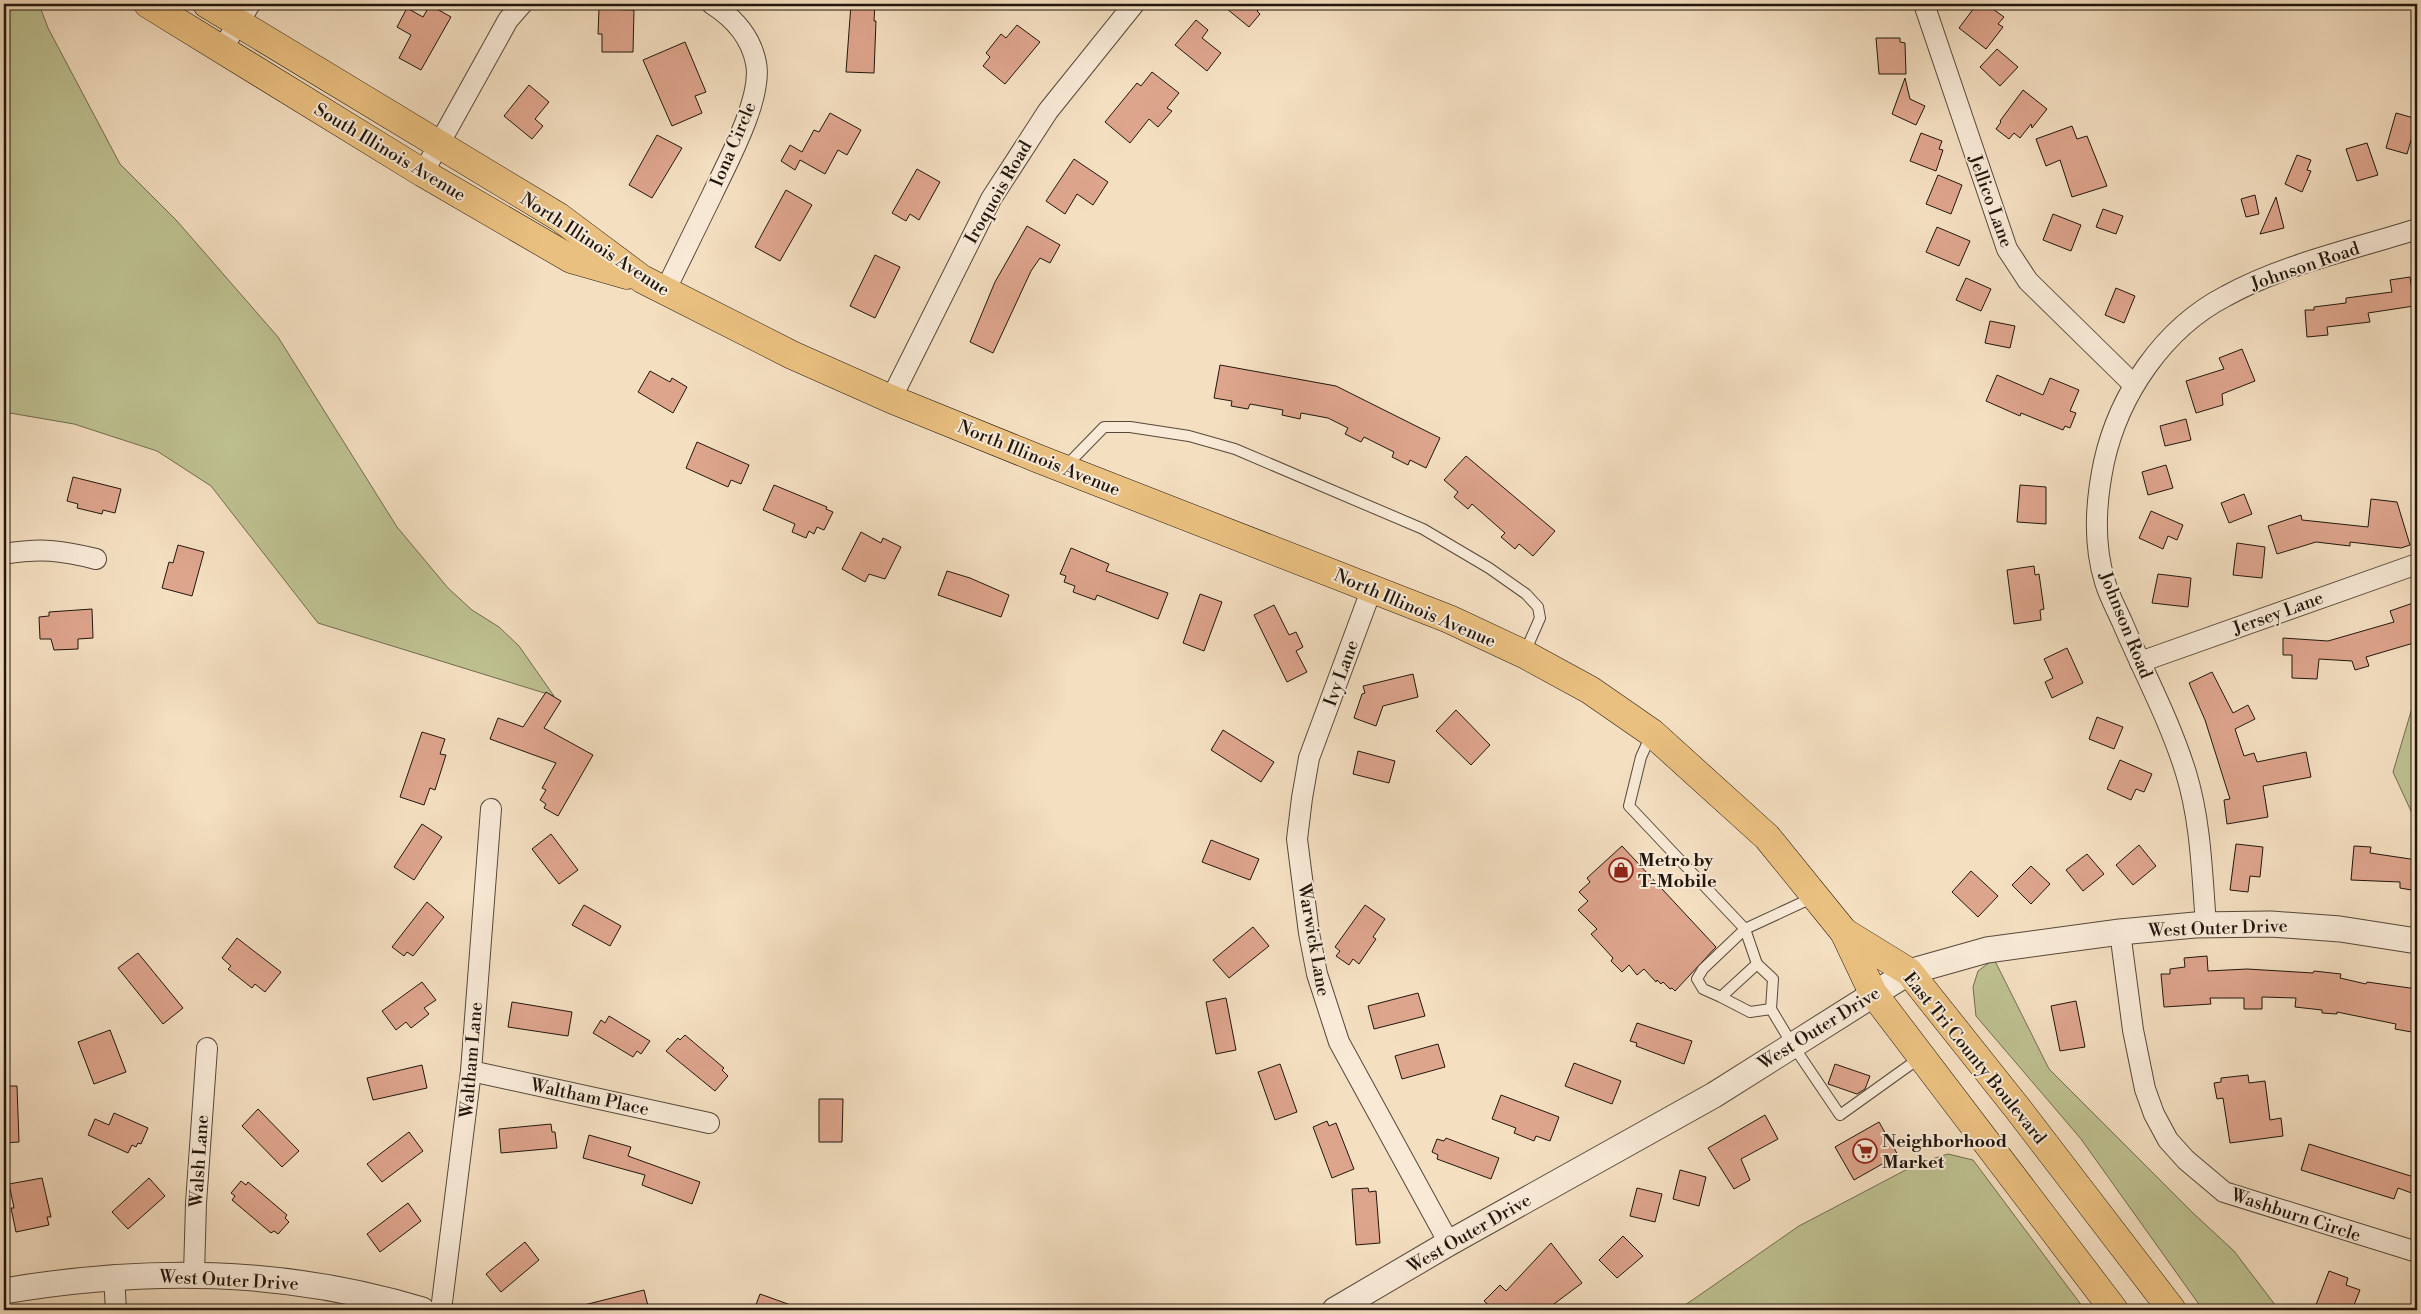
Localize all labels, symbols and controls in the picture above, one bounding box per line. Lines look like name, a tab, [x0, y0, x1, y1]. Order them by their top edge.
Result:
street label: South Illinois Avenue	[310, 98, 470, 207]
street label: Iona Circle	[705, 98, 762, 190]
street label: Iroquois Road	[960, 136, 1038, 248]
street label: Jellico Lane	[1963, 151, 2018, 251]
street label: North Illinois Avenue	[516, 187, 674, 301]
street label: Johnson Road	[2247, 237, 2363, 296]
street label: North Illinois Avenue	[954, 415, 1124, 502]
street label: North Illinois Avenue	[1330, 564, 1499, 653]
street label: Johnson Road	[2093, 567, 2158, 683]
street label: Jersey Lane	[2229, 586, 2327, 641]
street label: Ivy Lane	[1319, 637, 1364, 710]
place label: Metro by T-Mobile	[1638, 849, 1717, 893]
shop icon: Metro by T-Mobile	[1608, 857, 1634, 883]
street label: Warwick Lane	[1292, 881, 1335, 998]
street label: West Outer Drive	[2147, 915, 2288, 942]
street label: East Tri County Boulevard	[1898, 968, 2052, 1150]
street label: West Outer Drive	[1753, 982, 1884, 1076]
street label: Waltham Lane	[455, 1001, 488, 1120]
street label: Waltham Place	[528, 1074, 651, 1121]
street label: Walsh Lane	[185, 1114, 214, 1209]
place label: Neighborhood Market	[1882, 1130, 2007, 1174]
supermarket icon: Neighborhood Market	[1852, 1138, 1878, 1164]
street label: Washburn Circle	[2227, 1183, 2364, 1247]
street label: West Outer Drive	[1402, 1189, 1535, 1279]
street label: West Outer Drive	[158, 1265, 299, 1296]

